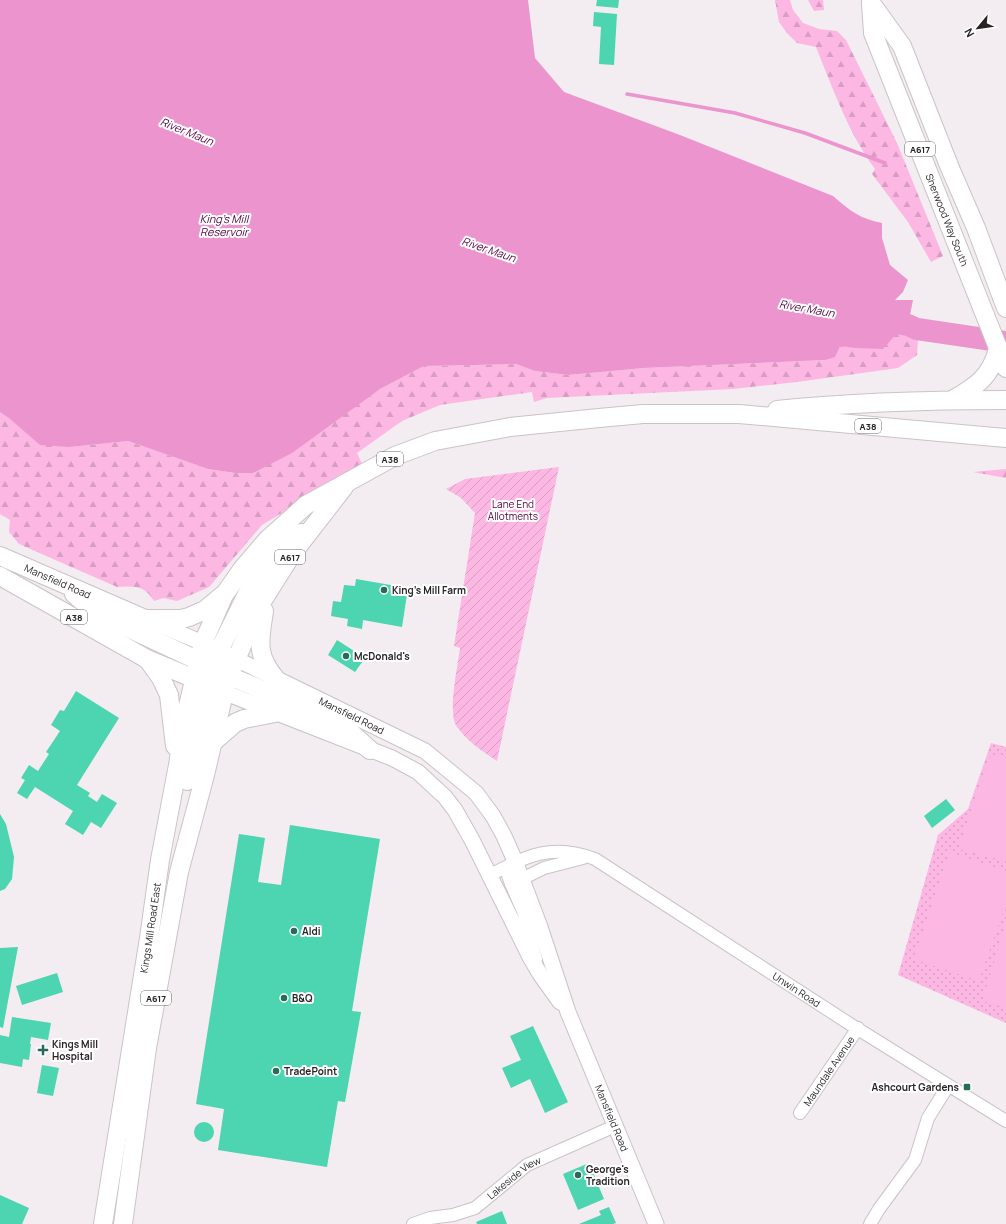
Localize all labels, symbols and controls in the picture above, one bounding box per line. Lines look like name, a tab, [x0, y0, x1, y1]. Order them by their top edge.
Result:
north arrow	[958, 8, 998, 48]
text: N	[960, 26, 977, 40]
water label: River Maun	[158, 114, 216, 149]
road number: A617	[905, 142, 935, 156]
street label: Sherwood Way South	[922, 171, 972, 268]
water label: King's Mill Reservoir	[200, 211, 250, 239]
water label: River Maun	[460, 233, 518, 265]
water label: River Maun	[778, 296, 836, 320]
road number: A38	[855, 419, 881, 433]
road number: A38	[377, 452, 403, 466]
park label: Lane End Allotments	[488, 497, 538, 523]
road number: A617	[275, 550, 305, 564]
street label: Mansfield Road	[22, 561, 93, 602]
place label: King's Mill Farm	[392, 583, 466, 597]
marker: King's Mill Farm	[379, 585, 389, 595]
road number: A38	[61, 610, 87, 624]
place label: McDonald's	[354, 649, 410, 663]
marker: McDonald's	[341, 651, 351, 661]
street label: Mansfield Road	[317, 694, 387, 737]
street label: Kings Mill Road East	[136, 882, 164, 974]
place label: Aldi	[302, 924, 321, 938]
marker: Aldi	[289, 926, 299, 936]
street label: Unwin Road	[770, 969, 823, 1010]
road number: A617	[141, 991, 171, 1005]
place label: B&Q	[292, 991, 313, 1005]
marker: B&Q	[279, 993, 289, 1003]
street label: Maundale Avenue	[800, 1033, 858, 1109]
place label: Kings Mill Hospital	[52, 1037, 98, 1063]
marker: Kings Mill Hospital	[37, 1044, 49, 1056]
place label: TradePoint	[284, 1064, 337, 1078]
marker: TradePoint	[271, 1066, 281, 1076]
place label: Ashcourt Gardens	[872, 1080, 960, 1094]
street label: Mansfield Road	[592, 1082, 632, 1153]
marker: Ashcourt Gardens	[962, 1082, 972, 1092]
street label: Lakeside View	[484, 1153, 543, 1202]
place label: George's Tradition	[586, 1162, 630, 1188]
marker: George's Tradition	[573, 1170, 583, 1180]

